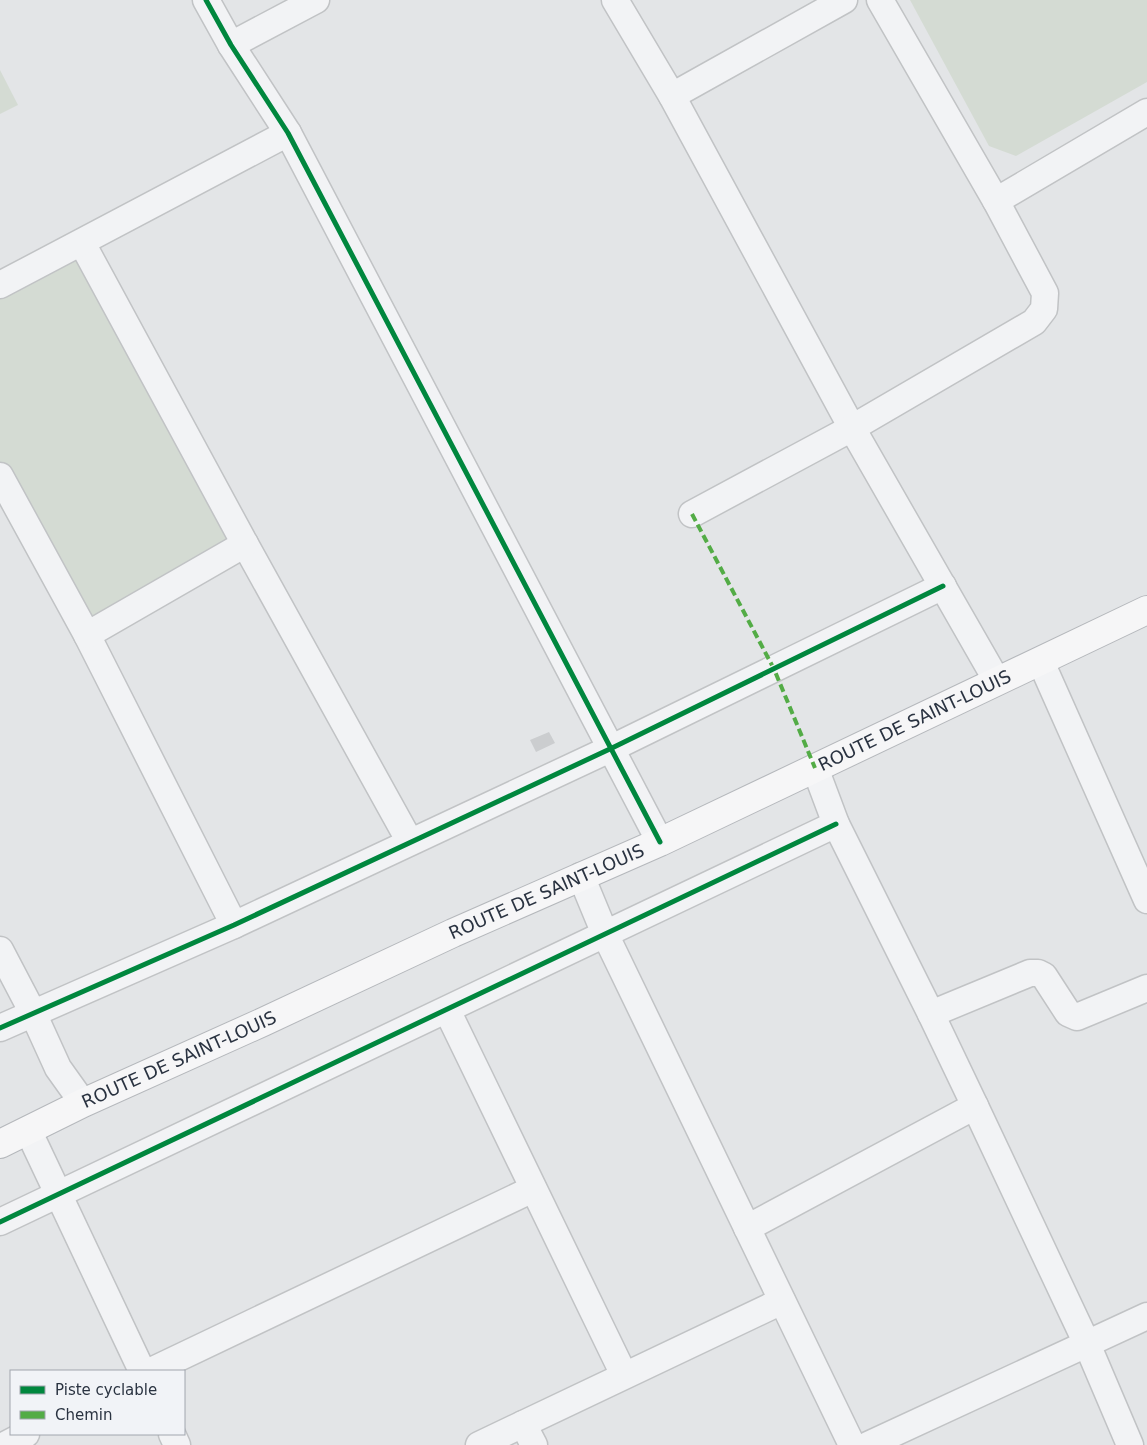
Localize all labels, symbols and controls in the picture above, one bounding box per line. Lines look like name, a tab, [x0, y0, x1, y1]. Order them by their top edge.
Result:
street label: ROUTE DE SAINT-LOUIS	[815, 665, 1014, 775]
street label: ROUTE DE SAINT-LOUIS	[445, 839, 647, 944]
street label: ROUTE DE SAINT-LOUIS	[78, 1006, 280, 1112]
legend	[10, 1370, 185, 1435]
text: Piste cyclable	[55, 1381, 157, 1399]
text: Chemin	[55, 1406, 113, 1424]

